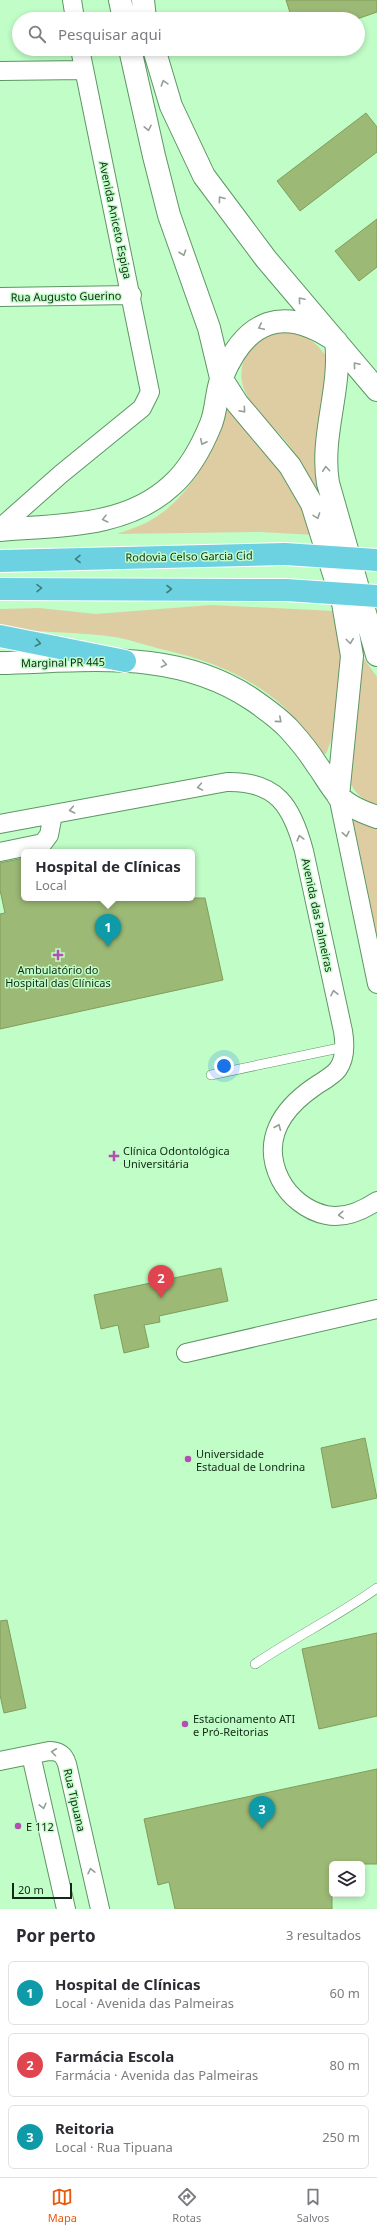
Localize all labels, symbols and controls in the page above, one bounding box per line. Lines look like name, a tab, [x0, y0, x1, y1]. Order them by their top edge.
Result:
search box	[12, 12, 365, 56]
icon: search	[26, 23, 48, 45]
text: Pesquisar aqui	[58, 24, 162, 44]
one-way arrow	[160, 79, 169, 86]
one-way arrow	[143, 125, 151, 131]
street label: Avenida Aniceto Espiga	[96, 160, 136, 280]
one-way arrow	[218, 196, 225, 203]
one-way arrow	[178, 250, 186, 257]
street label: Rua Augusto Guerino	[11, 288, 122, 304]
one-way arrow	[299, 298, 306, 305]
one-way arrow	[257, 322, 265, 330]
one-way arrow	[354, 363, 361, 370]
one-way arrow	[239, 405, 246, 413]
one-way arrow	[200, 437, 207, 445]
one-way arrow	[322, 466, 331, 472]
one-way arrow	[312, 512, 320, 519]
one-way arrow	[101, 514, 108, 523]
street label: Rodovia Celso Garcia Cid	[125, 547, 253, 565]
one-way arrow	[75, 555, 81, 563]
one-way arrow	[36, 584, 42, 593]
one-way arrow	[166, 585, 172, 593]
one-way arrow	[35, 638, 41, 647]
one-way arrow	[345, 638, 354, 645]
street label: Marginal PR 445	[21, 654, 105, 670]
one-way arrow	[161, 659, 167, 668]
one-way arrow	[275, 716, 282, 723]
one-way arrow	[197, 782, 203, 790]
one-way arrow	[69, 806, 75, 814]
one-way arrow	[342, 831, 350, 837]
one-way arrow	[296, 835, 305, 842]
popup	[21, 849, 195, 901]
text: Hospital de Clínicas	[35, 856, 181, 876]
street label: Avenida das Palmeiras	[299, 857, 337, 973]
text: Local	[35, 876, 67, 894]
pin: 1	[95, 914, 121, 947]
marker: Ambulatório do Hospital das Clínicas	[52, 949, 64, 961]
place label: Ambulatório do Hospital das Clínicas	[5, 962, 111, 990]
one-way arrow	[331, 990, 339, 996]
your location	[214, 1056, 234, 1076]
one-way arrow	[273, 1124, 281, 1131]
place label: Clínica Odontológica Universitária	[123, 1143, 230, 1171]
marker: Clínica Odontológica Universitária	[108, 1150, 120, 1162]
one-way arrow	[338, 1211, 344, 1220]
pin: 2	[148, 1265, 174, 1298]
place label: Universidade Estadual de Londrina	[196, 1446, 305, 1474]
marker: Universidade Estadual de Londrina	[183, 1454, 193, 1464]
place label: Estacionamento ATI e Pró-Reitorias	[193, 1711, 295, 1739]
marker: Estacionamento ATI e Pró-Reitorias	[180, 1719, 190, 1729]
one-way arrow	[50, 1748, 57, 1757]
street label: Rua Tipuana	[60, 1767, 90, 1833]
pin: 3	[249, 1796, 275, 1829]
one-way arrow	[38, 1802, 47, 1809]
place label: E 112	[26, 1819, 54, 1834]
marker: E 112	[13, 1821, 23, 1831]
map controls	[329, 1861, 365, 1897]
button: layers	[329, 1861, 365, 1897]
one-way arrow	[88, 1868, 96, 1874]
scale bar	[12, 1881, 72, 1900]
text: 20 m	[18, 1882, 44, 1897]
text: Por perto	[16, 1924, 96, 1947]
text: 3 resultados	[286, 1926, 361, 1944]
text: Hospital de Clínicas	[55, 1974, 201, 1994]
text: 1	[26, 1984, 34, 2002]
text: 60 m	[330, 1984, 360, 2002]
text: Local · Avenida das Palmeiras	[55, 1994, 234, 2012]
text: Farmácia Escola	[55, 2046, 174, 2066]
text: 2	[26, 2056, 34, 2074]
text: 80 m	[330, 2056, 360, 2074]
text: Farmácia · Avenida das Palmeiras	[55, 2066, 258, 2084]
text: Reitoria	[55, 2118, 114, 2138]
text: 3	[26, 2128, 34, 2146]
text: 250 m	[322, 2128, 360, 2146]
text: Local · Rua Tipuana	[55, 2138, 173, 2156]
tab: Mapa	[48, 2186, 77, 2225]
tab: Rotas	[172, 2186, 201, 2225]
tab: Salvos	[297, 2186, 329, 2225]

